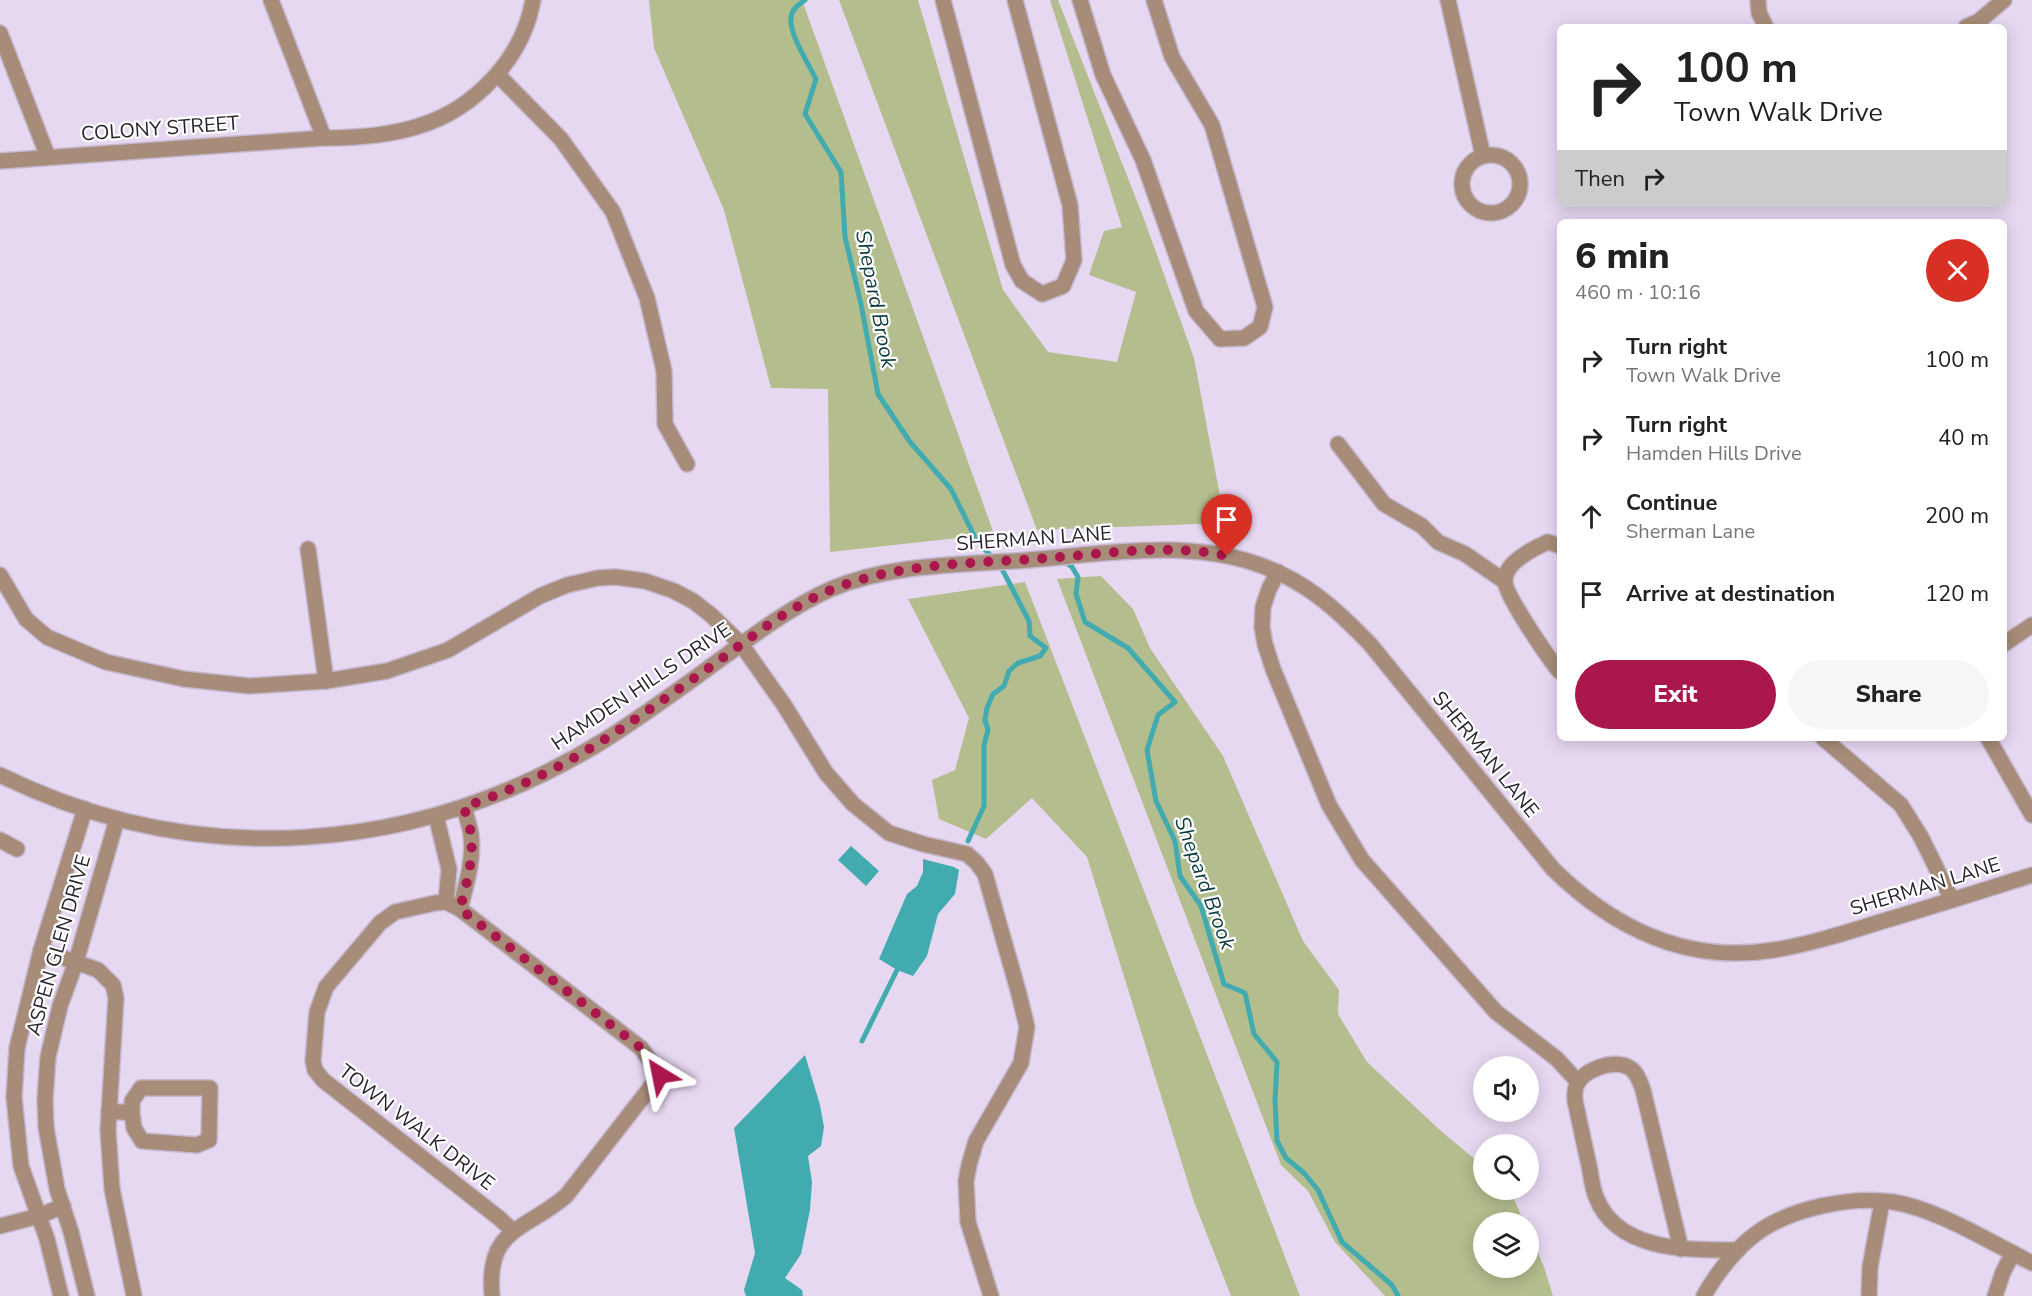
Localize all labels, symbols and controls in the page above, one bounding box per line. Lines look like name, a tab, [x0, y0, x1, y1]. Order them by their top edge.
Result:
text: 100 m	[1674, 40, 1798, 97]
icon: right	[1575, 48, 1653, 126]
text: Town Walk Drive	[1674, 94, 1883, 131]
street label: COLONY STREET	[80, 110, 240, 147]
icon: right	[1637, 162, 1670, 195]
text: Then	[1575, 164, 1625, 194]
water label: Shepard Brook	[849, 228, 903, 371]
text: 6 min	[1575, 232, 1670, 281]
button: close	[1926, 239, 1989, 302]
text: 460 m · 10:16	[1575, 279, 1701, 306]
text: Turn right	[1626, 332, 1727, 362]
icon: right	[1575, 344, 1608, 377]
text: 100 m	[1925, 345, 1989, 375]
text: Town Walk Drive	[1626, 362, 1781, 389]
text: Turn right	[1626, 410, 1727, 440]
icon: right	[1575, 422, 1608, 455]
text: 40 m	[1938, 423, 1989, 453]
text: Hamden Hills Drive	[1626, 440, 1802, 467]
text: Continue	[1626, 488, 1717, 518]
pin	[1201, 494, 1252, 556]
icon: ahead	[1575, 500, 1608, 533]
text: 200 m	[1925, 501, 1989, 531]
icon: arrive	[1210, 503, 1243, 536]
text: Sherman Lane	[1626, 518, 1755, 545]
street label: SHERMAN LANE	[955, 520, 1113, 557]
icon: arrive	[1575, 578, 1608, 611]
text: Arrive at destination	[1626, 579, 1835, 609]
text: 120 m	[1925, 579, 1989, 609]
street label: HAMDEN HILLS DRIVE	[546, 616, 736, 757]
button: Exit	[1575, 660, 1776, 729]
button: Share	[1788, 660, 1989, 729]
street label: SHERMAN LANE	[1426, 685, 1545, 823]
water label: Shepard Brook	[1168, 813, 1242, 954]
street label: SHERMAN LANE	[1847, 851, 2004, 922]
street label: ASPEN GLEN DRIVE	[20, 852, 97, 1039]
position arrow	[628, 1043, 692, 1107]
map controls	[1473, 1056, 1539, 1278]
button: sound	[1473, 1056, 1539, 1122]
street label: TOWN WALK DRIVE	[333, 1058, 500, 1197]
button: search	[1473, 1134, 1539, 1200]
button: layers	[1473, 1212, 1539, 1278]

